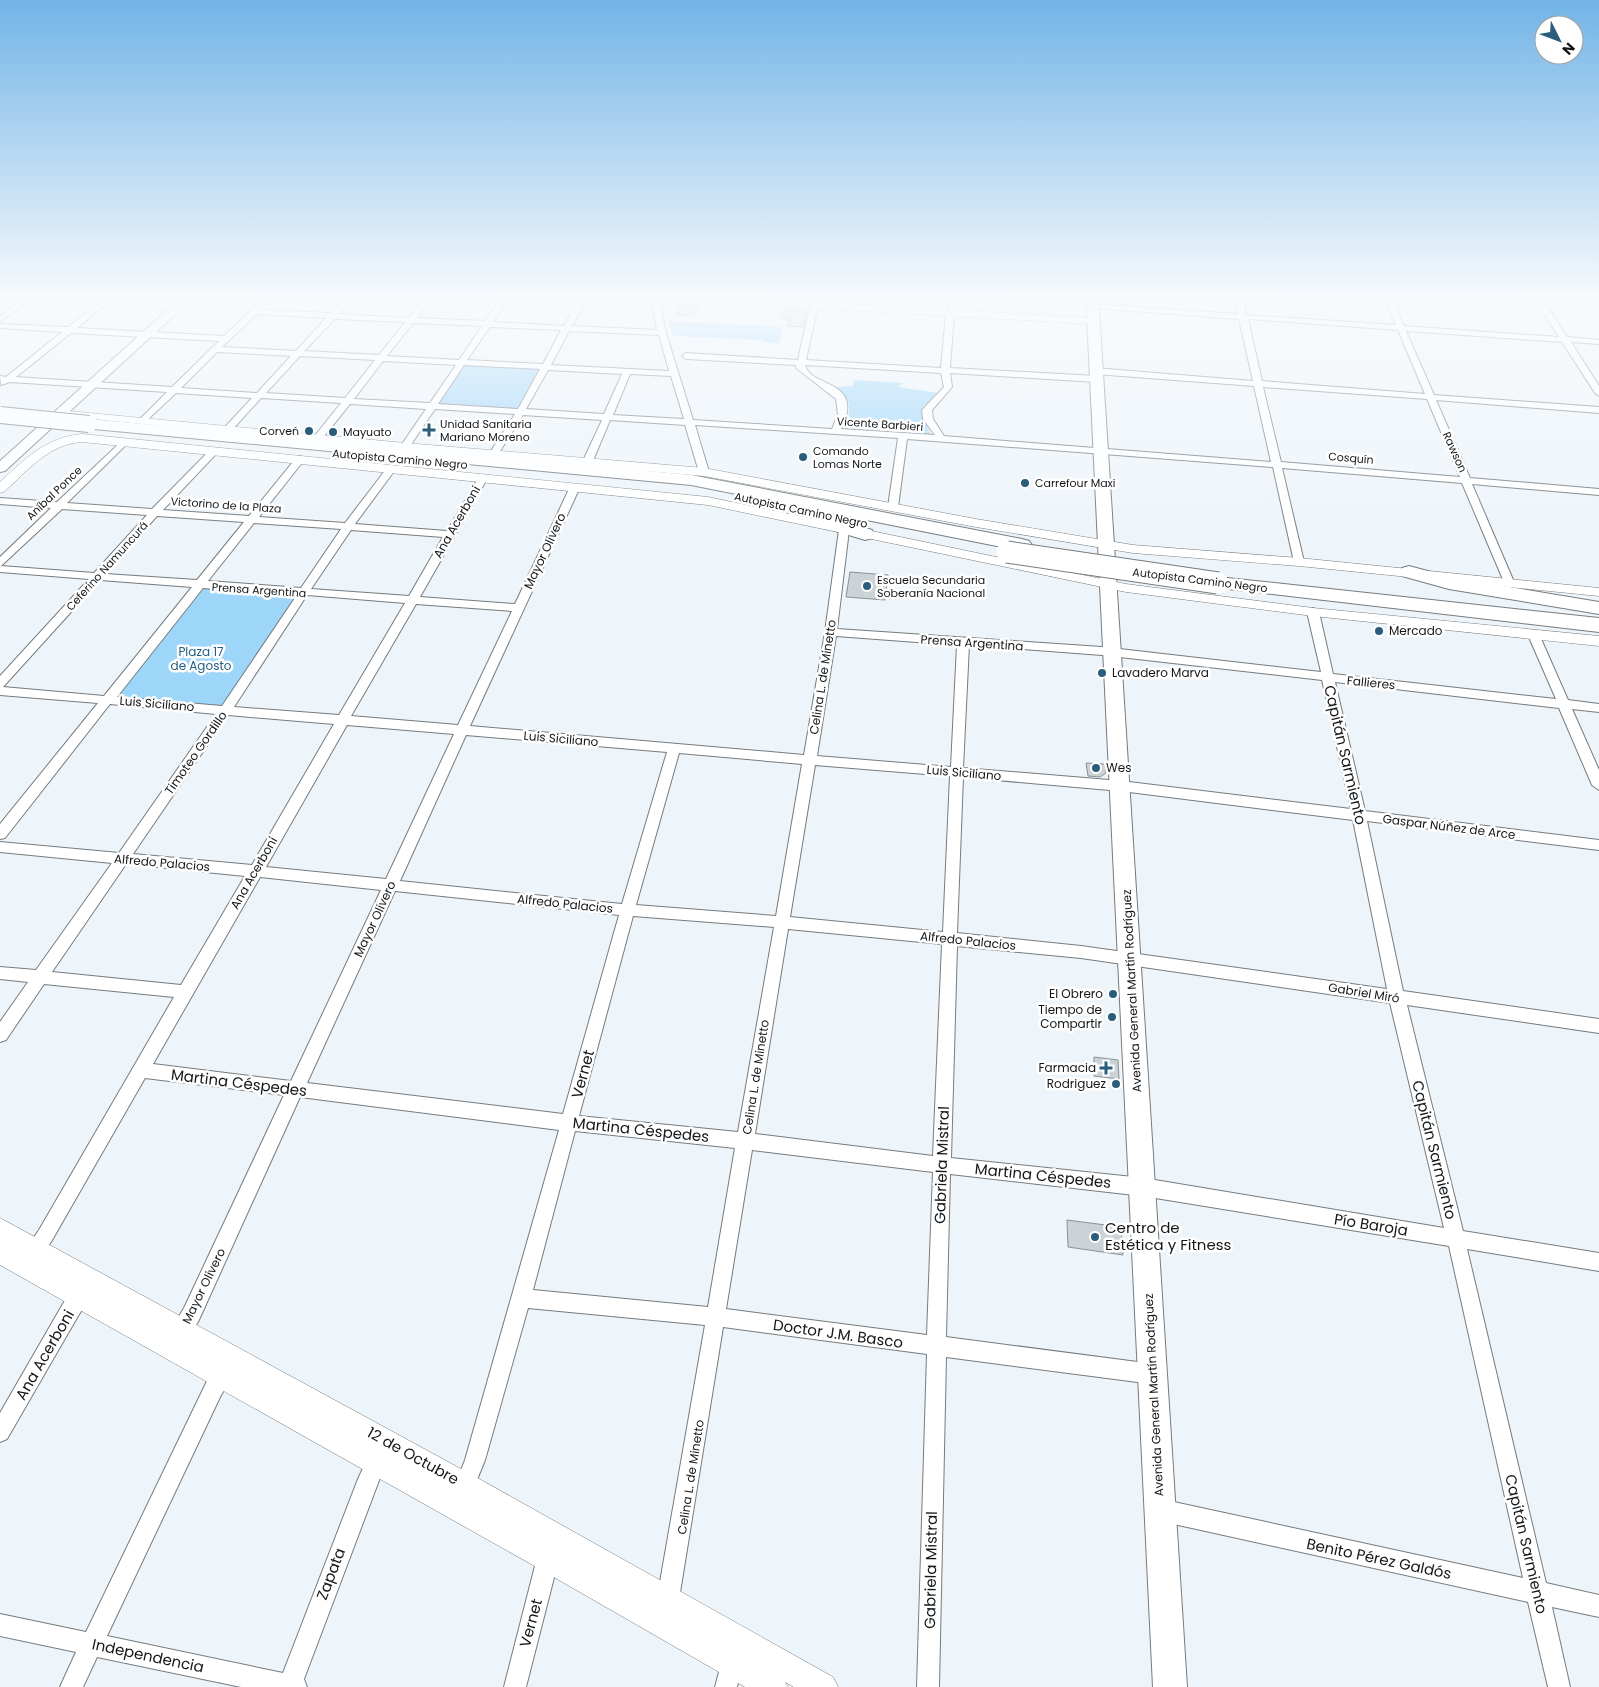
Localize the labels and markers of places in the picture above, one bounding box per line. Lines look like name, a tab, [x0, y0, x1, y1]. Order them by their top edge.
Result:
place label: Unidad Sanitaria Mariano Moreno	[440, 416, 532, 445]
place label: Corveń	[259, 423, 299, 439]
marker: Unidad Sanitaria Mariano Moreno	[422, 423, 436, 437]
place label: Mayuato	[343, 424, 392, 440]
marker: Corveń	[303, 425, 315, 437]
marker: Mayuato	[327, 426, 339, 438]
place label: Comando Lomas Norte	[813, 443, 882, 472]
marker: Comando Lomas Norte	[797, 451, 809, 463]
place label: Carrefour Maxi	[1035, 475, 1116, 491]
marker: Carrefour Maxi	[1019, 477, 1031, 489]
place label: Escuela Secundaria Soberanía Nacional	[877, 572, 985, 601]
marker: Escuela Secundaria Soberanía Nacional	[861, 580, 873, 592]
place label: Mercado	[1389, 622, 1443, 639]
marker: Mercado	[1373, 625, 1385, 637]
place label: Lavadero Marva	[1112, 664, 1209, 681]
marker: Lavadero Marva	[1096, 667, 1108, 679]
place label: Wes	[1106, 759, 1131, 776]
marker: Wes	[1090, 762, 1102, 774]
place label: El Obrero	[1049, 985, 1103, 1002]
marker: El Obrero	[1107, 988, 1119, 1000]
place label: Tiempo de Compartir	[1038, 1001, 1103, 1032]
marker: Tiempo de Compartir	[1106, 1011, 1118, 1023]
place label: Farmacia	[1039, 1059, 1096, 1076]
marker: Farmacia	[1100, 1062, 1112, 1074]
place label: Rodriguez	[1047, 1075, 1106, 1092]
marker: Rodriguez	[1110, 1078, 1122, 1090]
place label: Centro de Estética y Fitness	[1105, 1217, 1232, 1255]
marker: Centro de Estética y Fitness	[1089, 1231, 1101, 1243]

